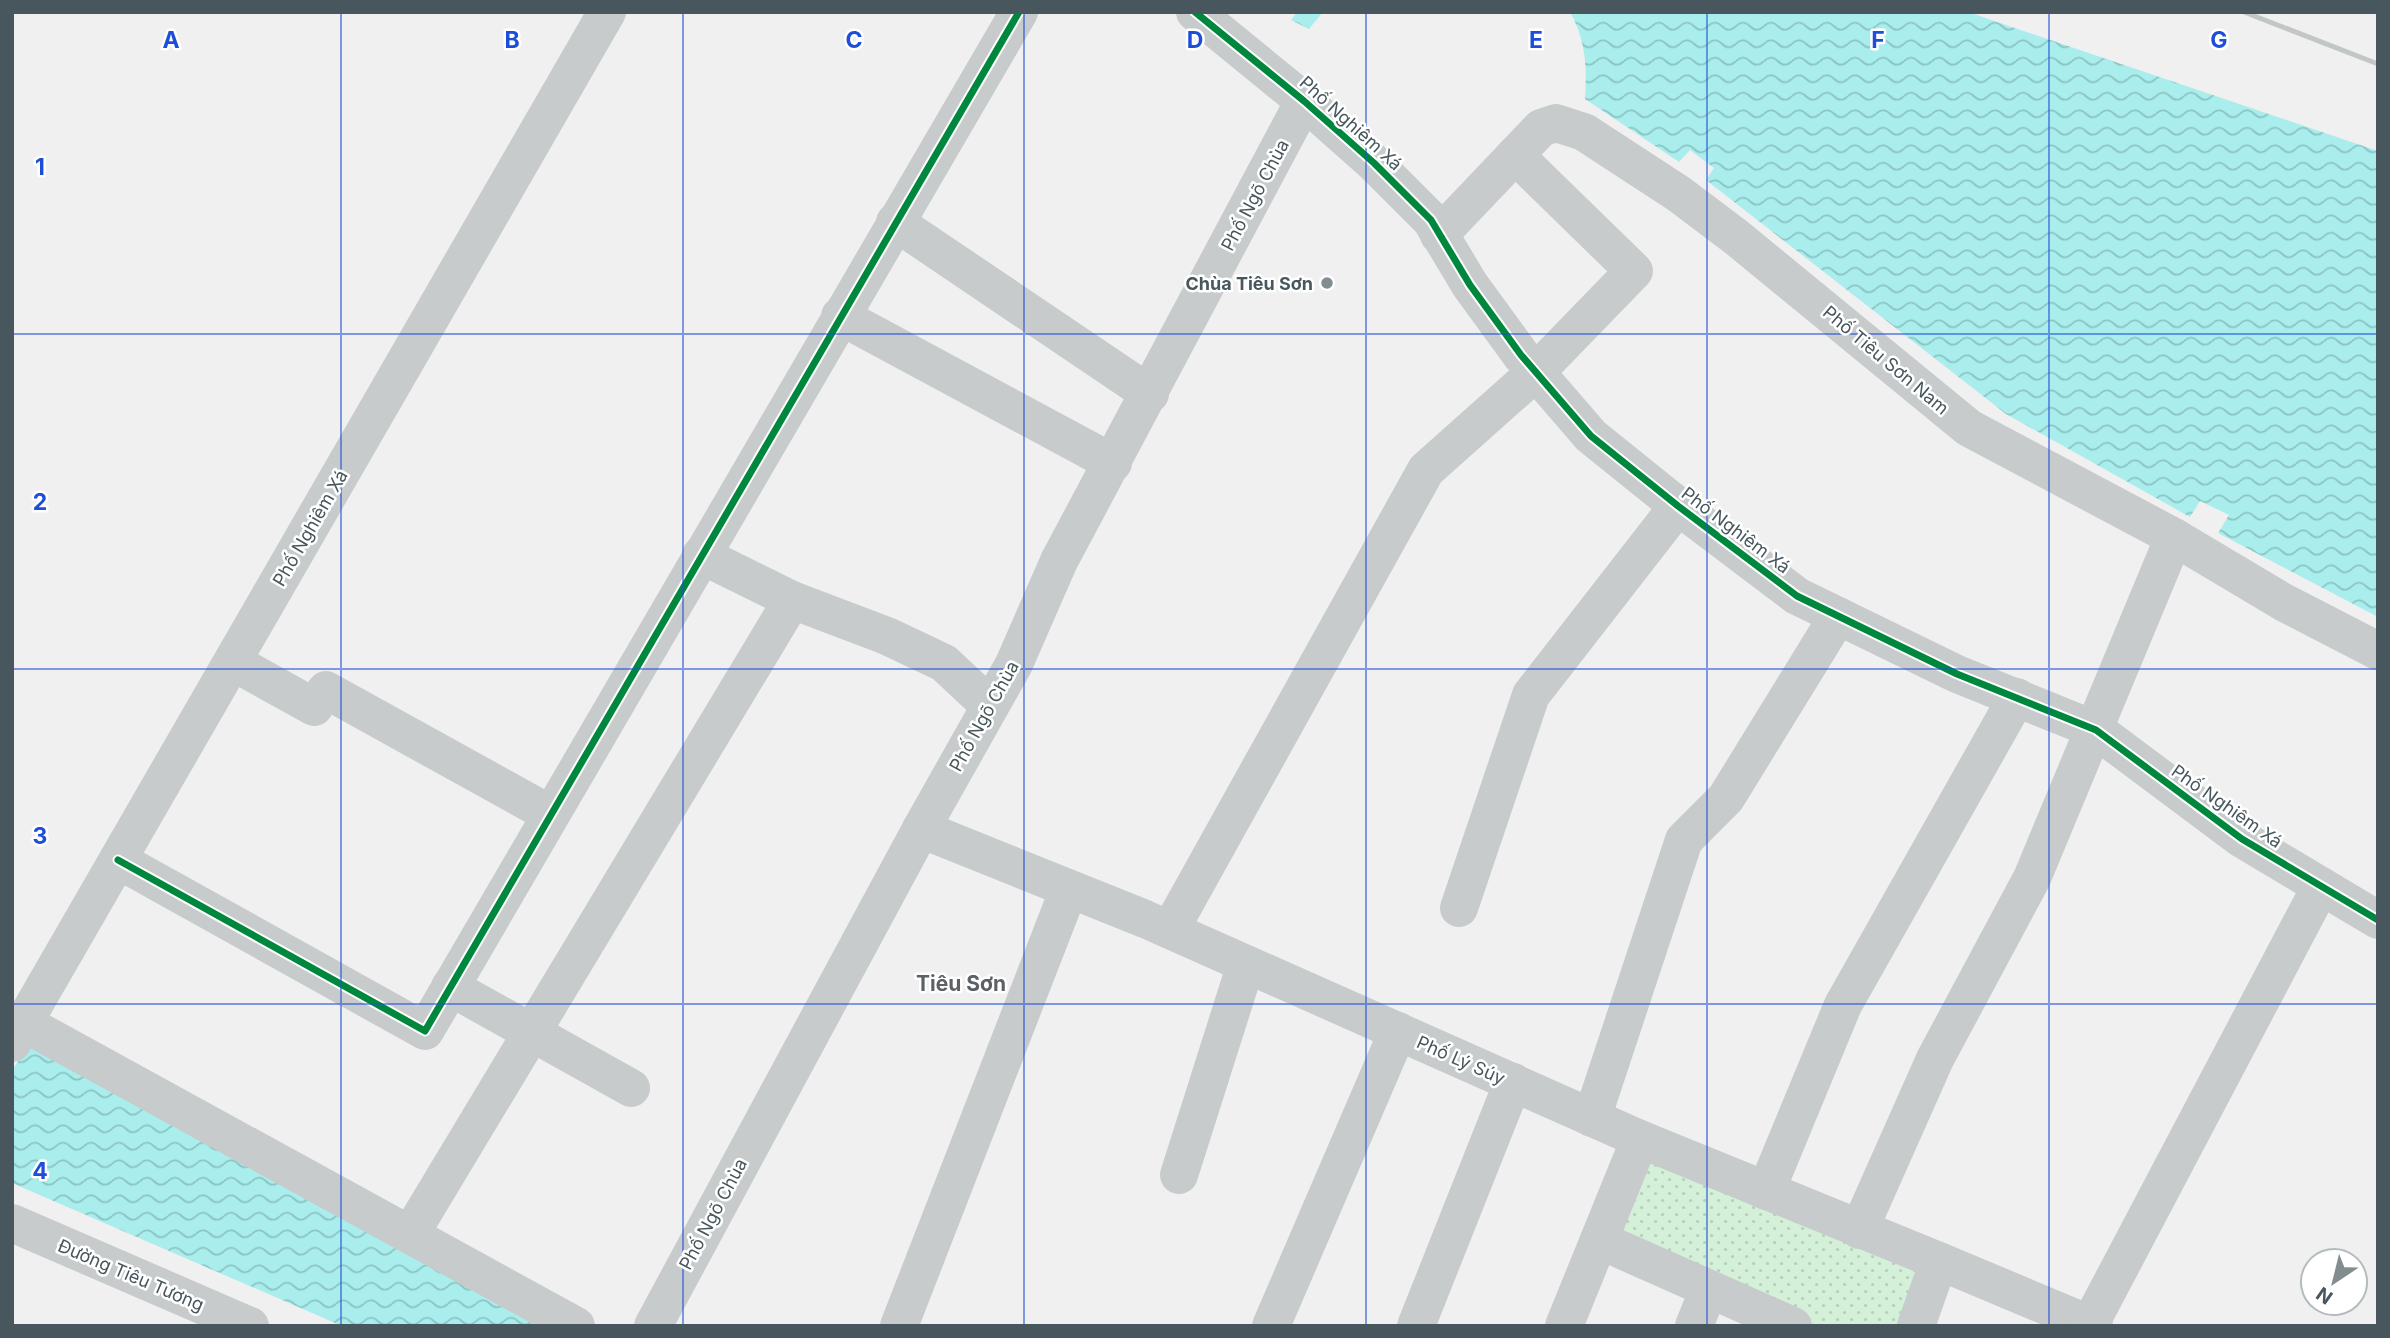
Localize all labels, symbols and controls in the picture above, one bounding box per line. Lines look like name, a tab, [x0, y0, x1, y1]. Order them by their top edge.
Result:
text: A	[162, 26, 180, 54]
text: B	[504, 26, 520, 54]
text: C	[845, 26, 863, 54]
text: D	[1187, 26, 1203, 54]
text: E	[1529, 26, 1543, 54]
text: F	[1871, 26, 1885, 54]
text: G	[2210, 26, 2228, 54]
street label: Phố Nghiêm Xá	[1296, 72, 1406, 174]
street label: Phố Ngõ Chùa	[1217, 136, 1293, 254]
text: 1	[35, 153, 45, 181]
place label: Chùa Tiêu Sơn	[1185, 273, 1313, 294]
marker: Chùa Tiêu Sơn	[1319, 275, 1335, 291]
street label: Phố Tiêu Sơn Nam	[1819, 301, 1953, 419]
street label: Phố Nghiêm Xá	[268, 466, 352, 590]
street label: Phố Nghiêm Xá	[1678, 482, 1794, 578]
text: 2	[33, 488, 47, 516]
street label: Phố Ngõ Chùa	[945, 657, 1023, 775]
street label: Phố Nghiêm Xá	[2168, 760, 2286, 852]
text: 3	[33, 822, 47, 850]
district label: Tiêu Sơn	[916, 971, 1006, 996]
street label: Phố Lý Súy	[1414, 1031, 1508, 1089]
street label: Phố Ngõ Chùa	[675, 1155, 751, 1273]
text: 4	[32, 1157, 48, 1185]
street label: Đường Tiêu Tương	[55, 1235, 207, 1315]
north arrow	[2299, 1247, 2369, 1317]
text: N	[2312, 1282, 2337, 1309]

